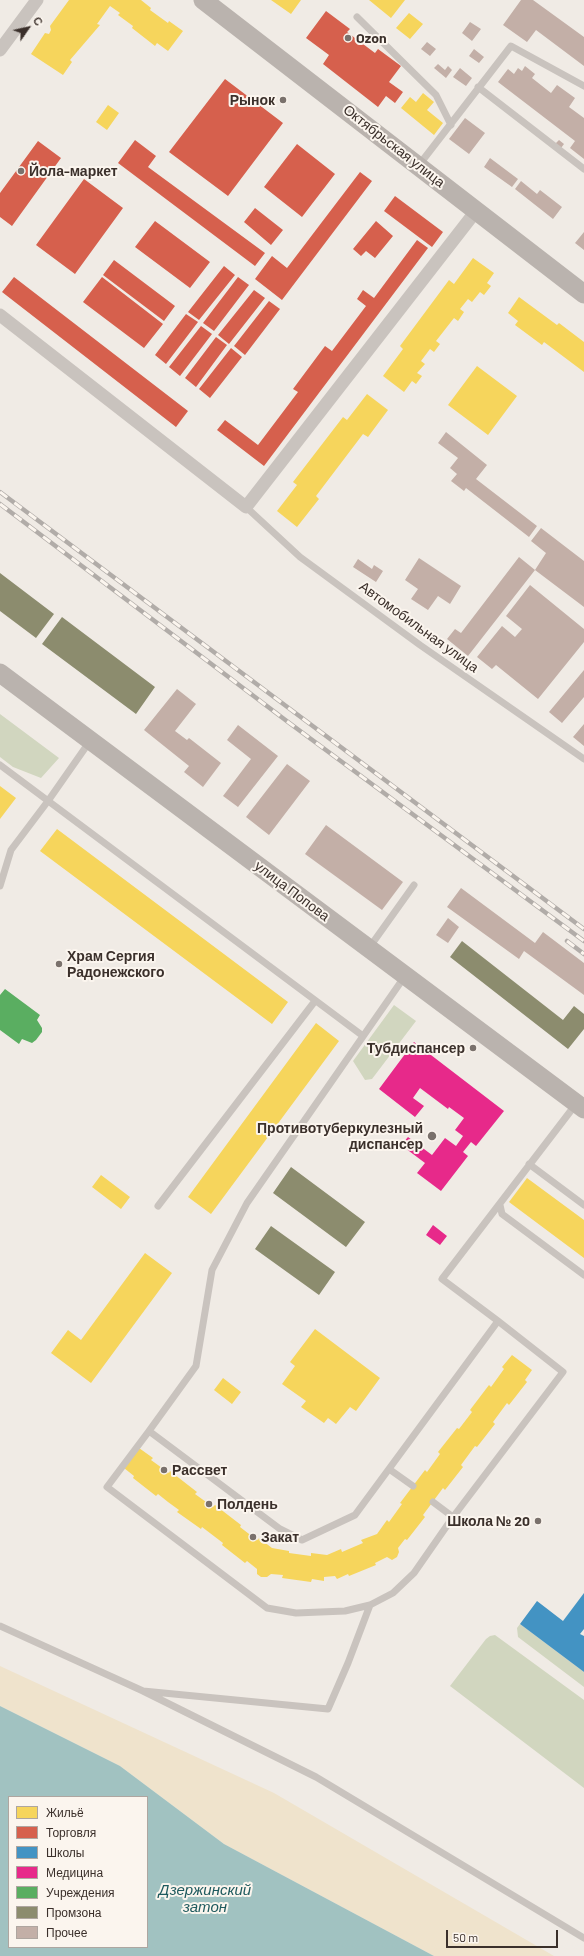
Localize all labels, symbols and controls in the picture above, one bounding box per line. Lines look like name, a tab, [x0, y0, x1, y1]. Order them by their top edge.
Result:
north arrow	[8, 8, 48, 48]
text: С	[31, 14, 46, 28]
place label: Ozon	[356, 30, 387, 46]
marker: Ozon	[343, 33, 353, 43]
place label: Рынок	[230, 92, 275, 108]
marker: Рынок	[278, 95, 288, 105]
street label: Октябрьская улица	[340, 101, 448, 191]
place label: Йола-маркет	[29, 163, 118, 179]
marker: Йола-маркет	[16, 166, 26, 176]
street label: Автомобильная улица	[356, 578, 482, 676]
street label: улица Попова	[251, 857, 333, 925]
place label: Храм Сергия Радонежского	[67, 948, 165, 980]
marker: Храм Сергия Радонежского	[54, 959, 64, 969]
place label: Тубдиспансер	[367, 1040, 465, 1056]
marker: Тубдиспансер	[468, 1043, 478, 1053]
place label: Противотуберкулезный диспансер	[257, 1120, 423, 1152]
marker: Противотуберкулезный диспансер	[426, 1130, 438, 1142]
place label: Рассвет	[172, 1462, 227, 1478]
marker: Рассвет	[159, 1465, 169, 1475]
place label: Полдень	[217, 1496, 278, 1512]
marker: Полдень	[204, 1499, 214, 1509]
place label: Школа № 20	[447, 1513, 530, 1529]
marker: Школа № 20	[533, 1516, 543, 1526]
place label: Закат	[261, 1529, 299, 1545]
marker: Закат	[248, 1532, 258, 1542]
legend	[8, 1796, 148, 1948]
text: Жильё	[46, 1805, 84, 1819]
text: Торговля	[46, 1825, 96, 1839]
text: Школы	[46, 1845, 84, 1859]
text: Медицина	[46, 1865, 103, 1879]
water label: Дзержинский затон	[159, 1881, 251, 1916]
text: Учреждения	[46, 1885, 115, 1899]
text: Промзона	[46, 1905, 101, 1919]
scale bar	[448, 1922, 560, 1948]
text: Прочее	[46, 1925, 87, 1939]
text: 50 m	[453, 1930, 478, 1944]

